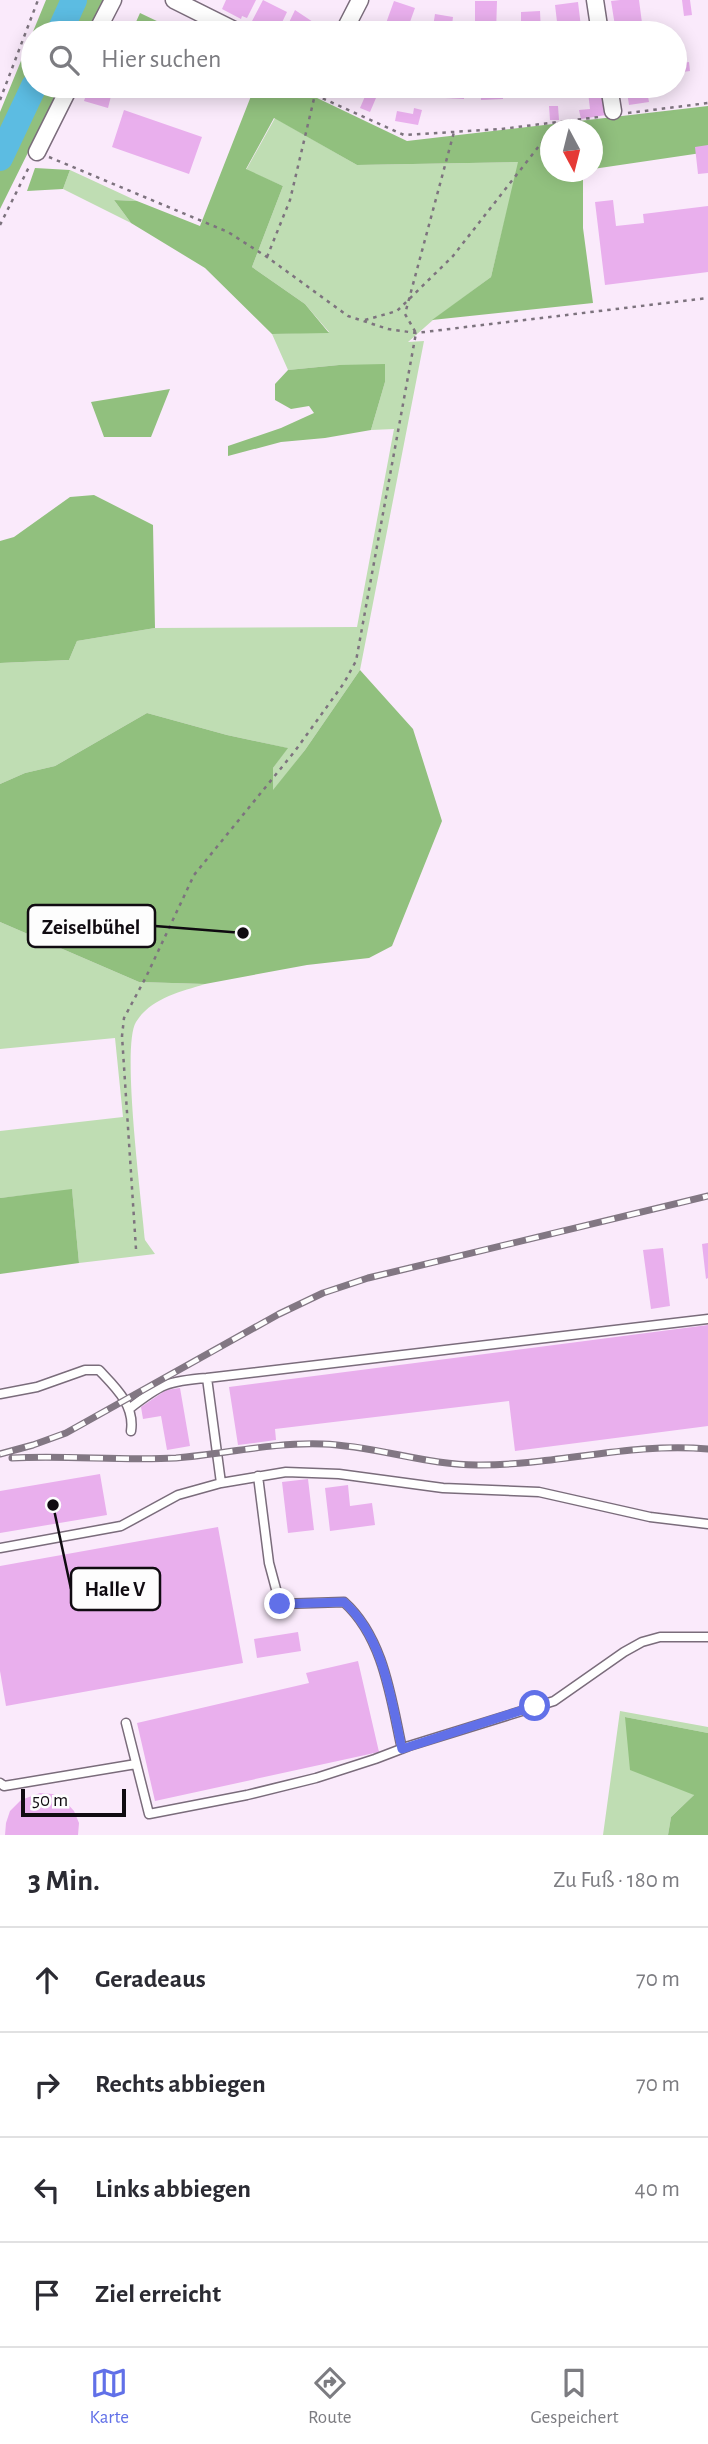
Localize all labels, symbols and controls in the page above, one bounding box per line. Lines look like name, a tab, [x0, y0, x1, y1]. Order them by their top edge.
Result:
search box	[21, 21, 687, 98]
icon: search	[45, 41, 83, 79]
text: Hier suchen	[101, 46, 222, 72]
north arrow	[540, 119, 603, 182]
callout: Zeiselbühel	[28, 905, 155, 947]
text: Zeiselbühel	[42, 917, 140, 938]
callout: Halle V	[71, 1568, 160, 1610]
text: Halle V	[85, 1579, 146, 1600]
route end	[264, 1588, 295, 1619]
route start	[519, 1690, 550, 1721]
scale bar	[21, 1786, 126, 1818]
text: 50 m	[32, 1791, 68, 1810]
text: 3 Min.	[28, 1866, 100, 1896]
text: Zu Fuß · 180 m	[553, 1869, 680, 1892]
icon: ahead	[28, 1961, 66, 1999]
text: Geradeaus	[95, 1966, 206, 1992]
text: 70 m	[636, 1968, 680, 1991]
icon: right	[28, 2066, 66, 2104]
text: Rechts abbiegen	[95, 2071, 266, 2097]
text: 70 m	[636, 2073, 680, 2096]
icon: left	[28, 2171, 66, 2209]
text: Links abbiegen	[95, 2176, 251, 2202]
text: 40 m	[635, 2178, 680, 2201]
icon: arrive	[28, 2276, 66, 2314]
text: Ziel erreicht	[95, 2281, 221, 2307]
tab: Karte	[90, 2364, 129, 2429]
tab: Route	[308, 2364, 351, 2429]
tab: Gespeichert	[530, 2364, 618, 2429]

